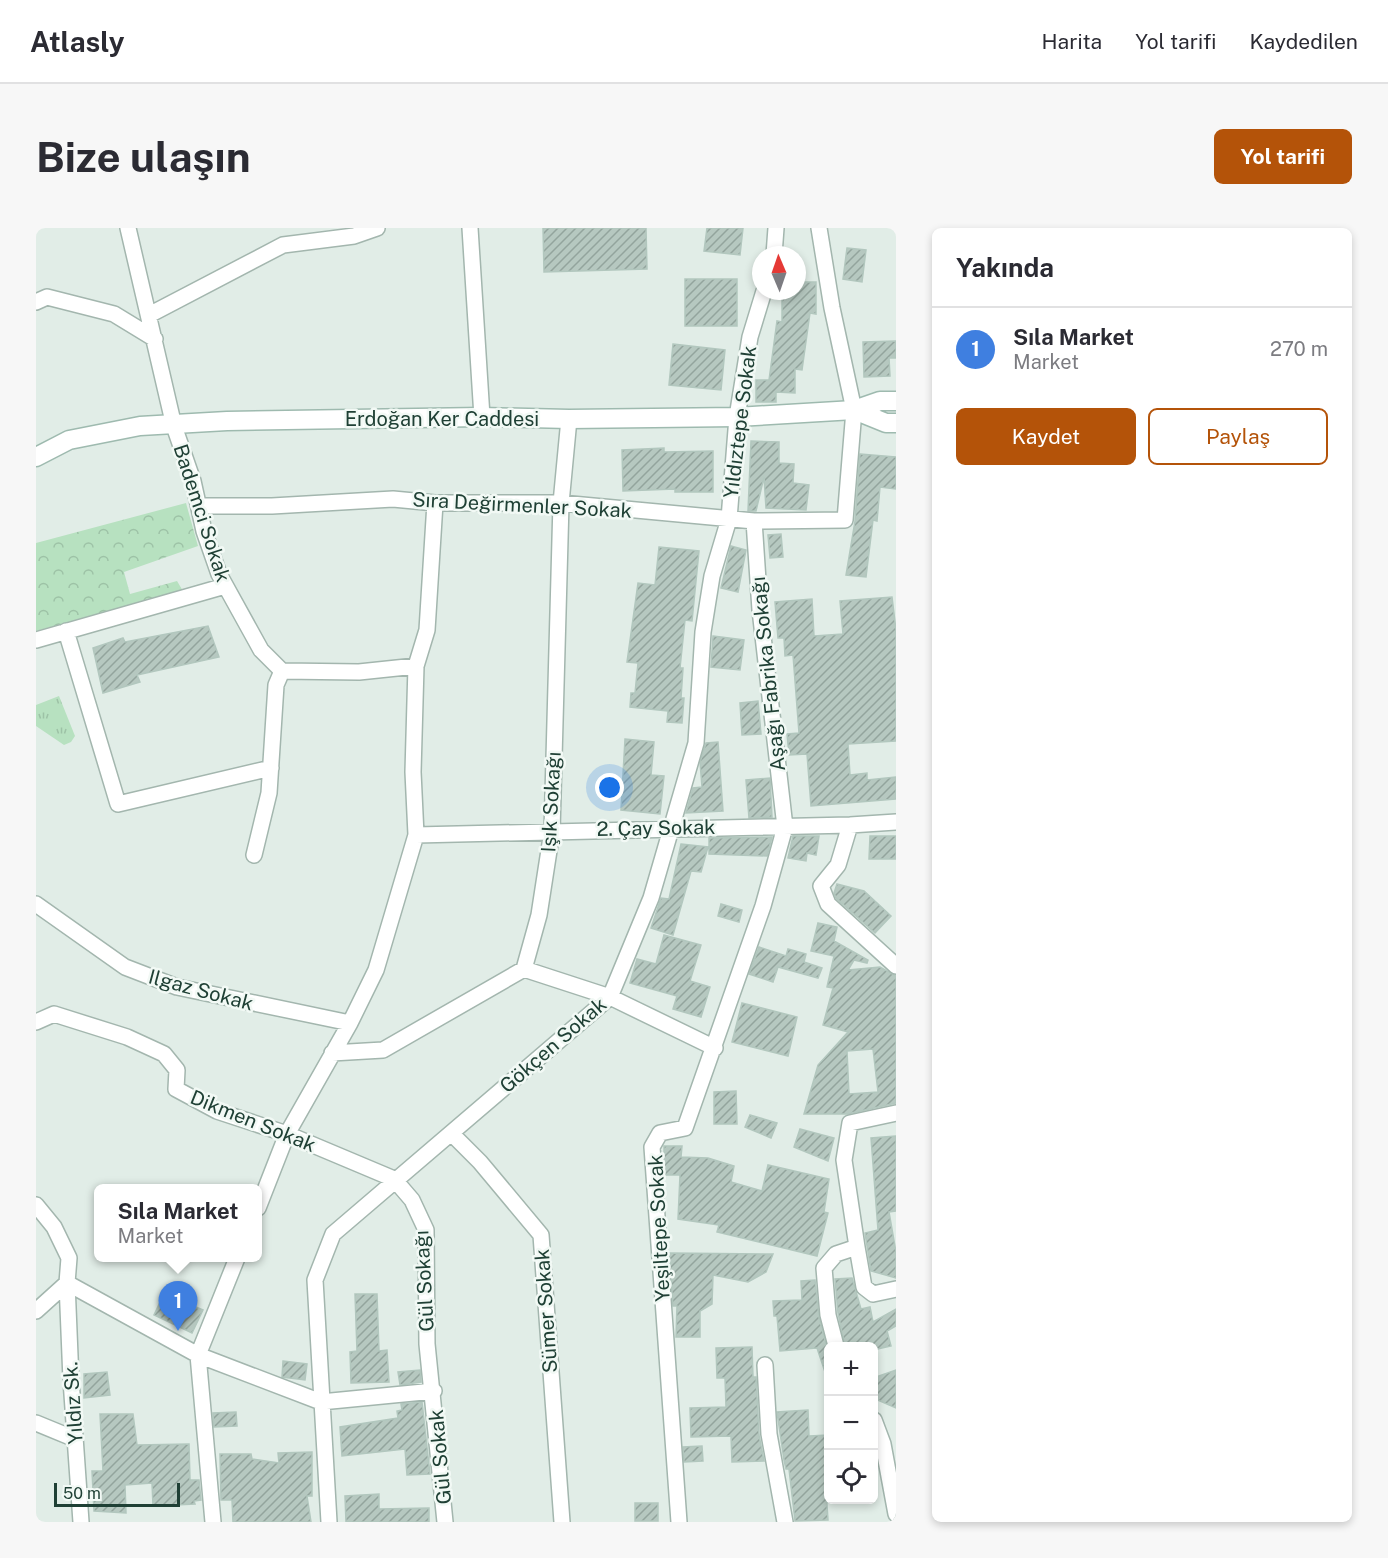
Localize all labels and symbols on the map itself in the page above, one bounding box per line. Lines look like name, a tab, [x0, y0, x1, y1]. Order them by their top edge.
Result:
north arrow	[752, 246, 806, 300]
street label: Yıldıztepe Sokak	[719, 344, 761, 500]
street label: Erdoğan Ker Caddesi	[345, 407, 539, 431]
street label: Bademci Sokak	[168, 441, 236, 585]
street label: Sıra Değirmenler Sokak	[412, 487, 632, 523]
street label: Aşağı Fabrika Sokağı	[746, 575, 790, 773]
street label: Işık Sokağı	[536, 751, 566, 853]
your location	[595, 773, 624, 802]
street label: 2. Çay Sokak	[596, 815, 716, 841]
street label: Ilgaz Sokak	[146, 964, 256, 1016]
street label: Gökçen Sokak	[495, 992, 611, 1098]
street label: Dikmen Sokak	[187, 1085, 319, 1157]
street label: Yeşiltepe Sokak	[643, 1154, 675, 1302]
street label: Gül Sokağı	[409, 1230, 439, 1332]
street label: Sümer Sokak	[530, 1248, 562, 1374]
pin: 1	[158, 1282, 198, 1331]
street label: Yıldız Sk.	[58, 1361, 88, 1445]
street label: Gül Sokak	[424, 1408, 456, 1506]
scale bar	[54, 1480, 180, 1508]

